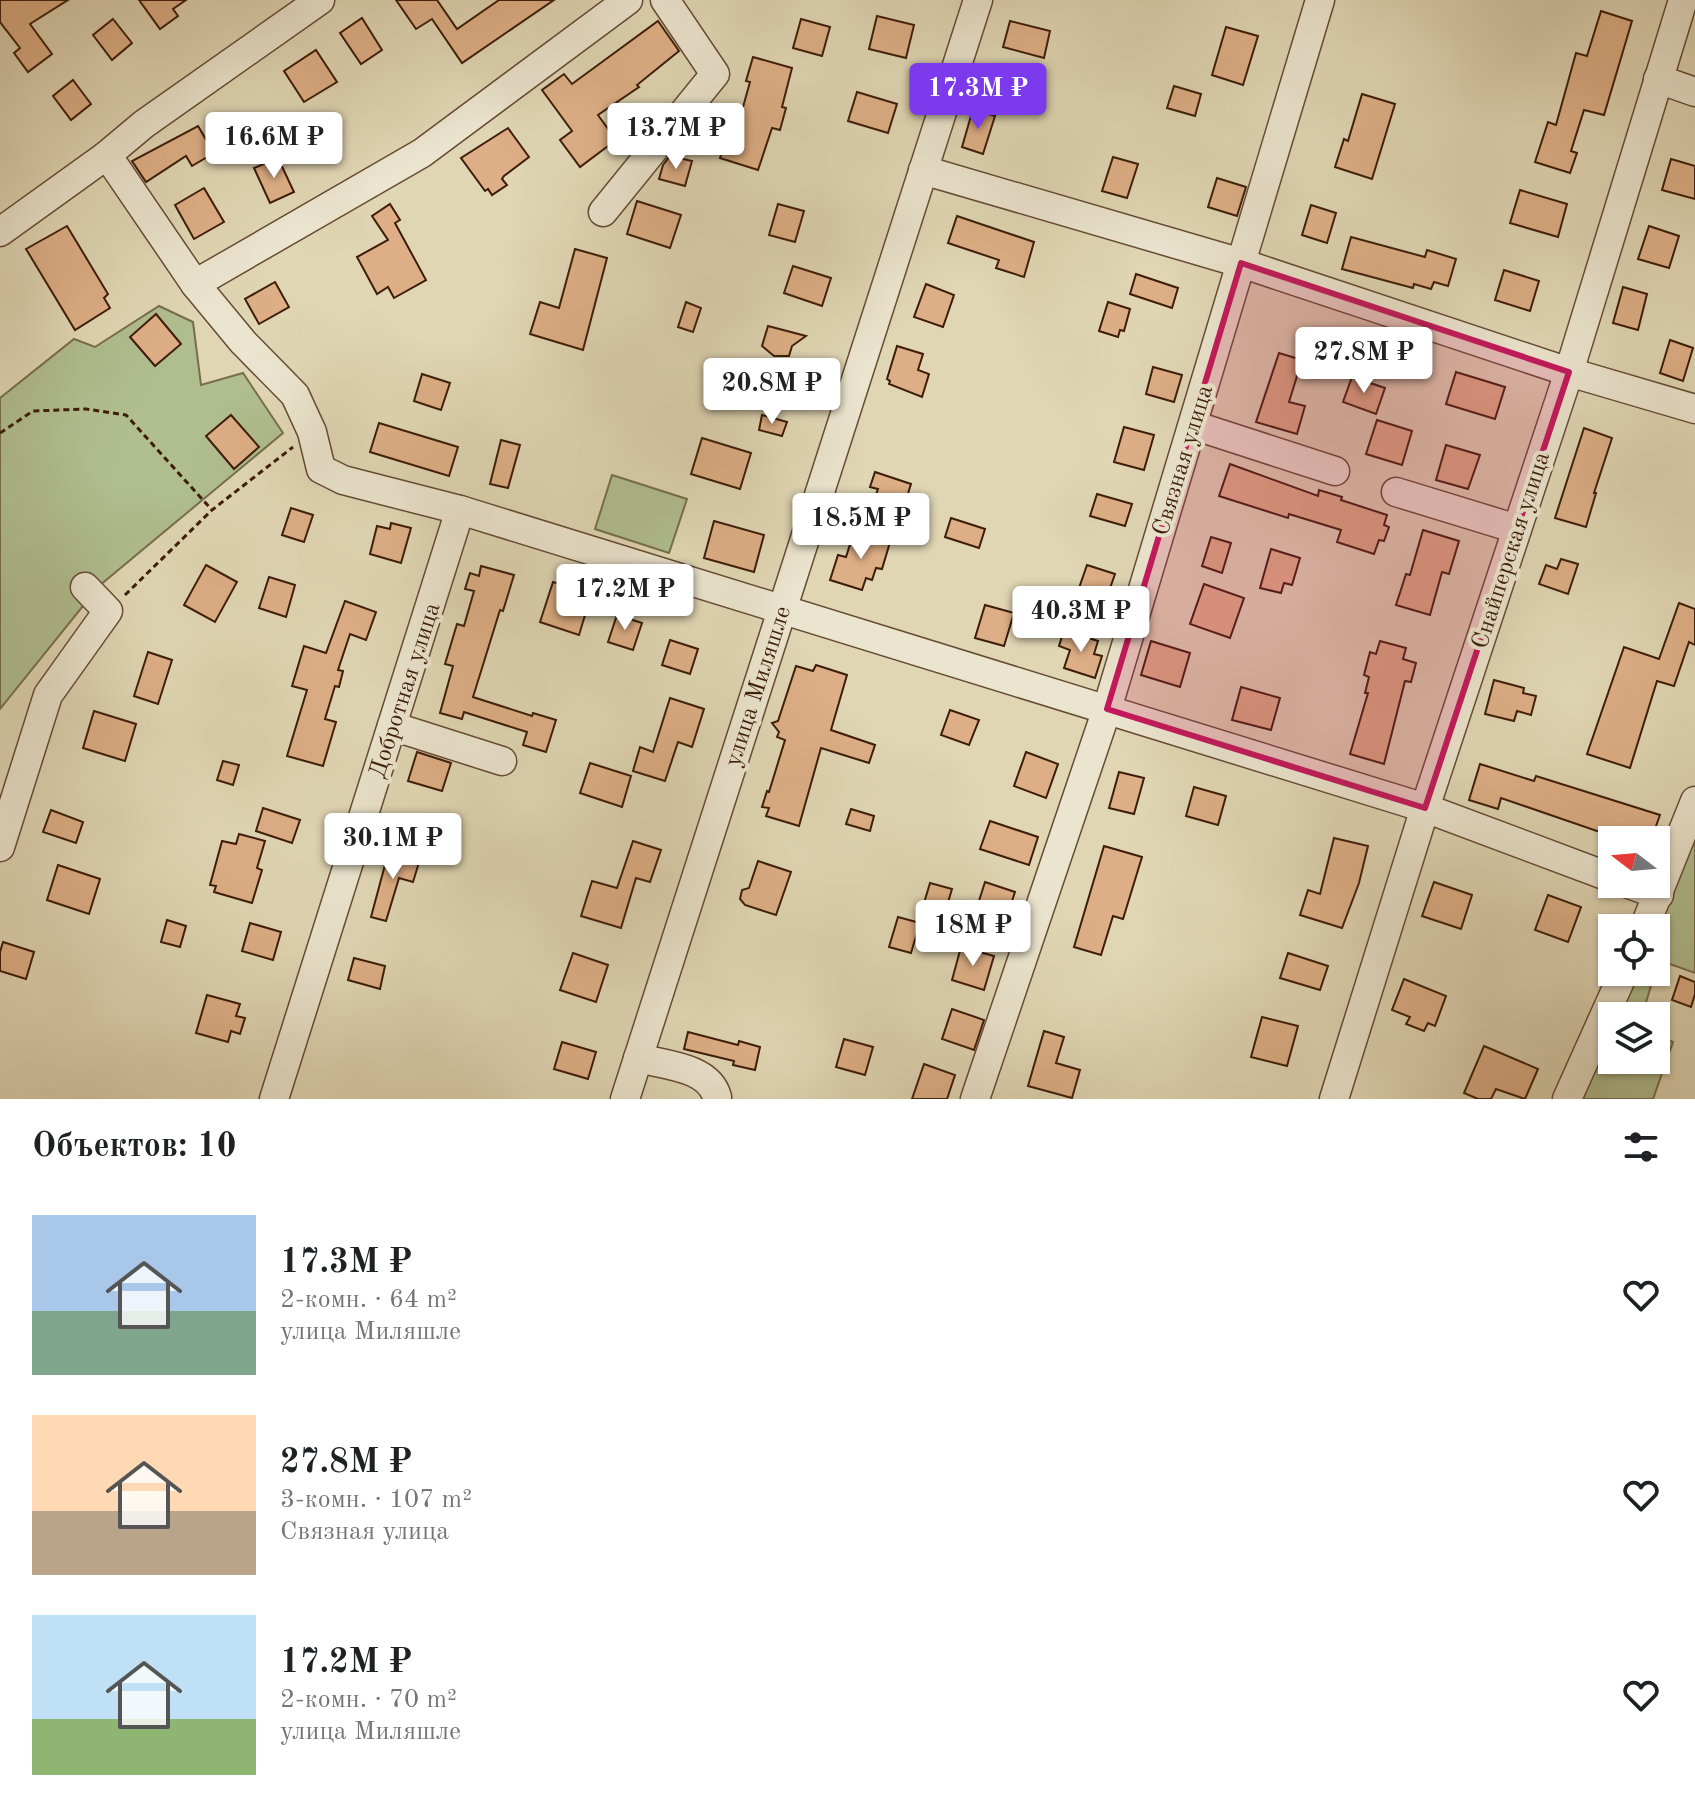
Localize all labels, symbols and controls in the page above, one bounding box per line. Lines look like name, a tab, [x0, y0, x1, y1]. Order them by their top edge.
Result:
pin: 17.3M ₽	[904, 63, 1052, 131]
text: 17.3M ₽	[927, 76, 1029, 102]
pin: 13.7M ₽	[602, 103, 750, 171]
pin: 16.6M ₽	[200, 112, 348, 180]
text: 13.7M ₽	[625, 116, 727, 142]
text: 16.6M ₽	[223, 125, 325, 151]
pin: 27.8M ₽	[1290, 327, 1438, 395]
text: 27.8M ₽	[1313, 340, 1415, 366]
pin: 20.8M ₽	[698, 358, 846, 426]
text: 20.8M ₽	[721, 371, 823, 397]
street label: Связная улица	[1150, 382, 1218, 539]
street label: Снайперская улица	[1469, 449, 1555, 652]
pin: 18.5M ₽	[787, 493, 935, 561]
text: 18.5M ₽	[810, 506, 912, 532]
pin: 17.2M ₽	[551, 564, 699, 632]
text: 17.2M ₽	[574, 577, 676, 603]
pin: 40.3M ₽	[1007, 586, 1155, 654]
text: 40.3M ₽	[1030, 599, 1132, 625]
street label: Добротная улица	[366, 600, 446, 781]
street label: улица Миляшле	[722, 603, 796, 770]
pin: 30.1M ₽	[319, 813, 467, 881]
text: 30.1M ₽	[342, 826, 444, 852]
north arrow	[1598, 826, 1670, 898]
map controls	[1598, 826, 1670, 1074]
pin: 18M ₽	[917, 900, 1029, 968]
text: 18M ₽	[934, 913, 1012, 939]
button: locate	[1598, 914, 1670, 986]
button: layers	[1598, 1002, 1670, 1074]
icon: filters	[1619, 1125, 1663, 1169]
text: Объектов: 10	[32, 1130, 236, 1164]
text: 17.3M ₽	[280, 1246, 412, 1280]
icon: home	[96, 1247, 192, 1343]
icon: heart	[1619, 1273, 1663, 1317]
text: 2-комн. · 64 m²	[280, 1287, 457, 1313]
text: улица Миляшле	[280, 1319, 461, 1345]
text: 27.8M ₽	[280, 1446, 412, 1480]
icon: home	[96, 1447, 192, 1543]
icon: heart	[1619, 1473, 1663, 1517]
text: 3-комн. · 107 m²	[280, 1487, 472, 1513]
text: Связная улица	[280, 1519, 449, 1545]
text: 17.2M ₽	[280, 1646, 412, 1680]
icon: home	[96, 1647, 192, 1743]
icon: heart	[1619, 1673, 1663, 1717]
text: 2-комн. · 70 m²	[280, 1687, 457, 1713]
text: улица Миляшле	[280, 1719, 461, 1745]

